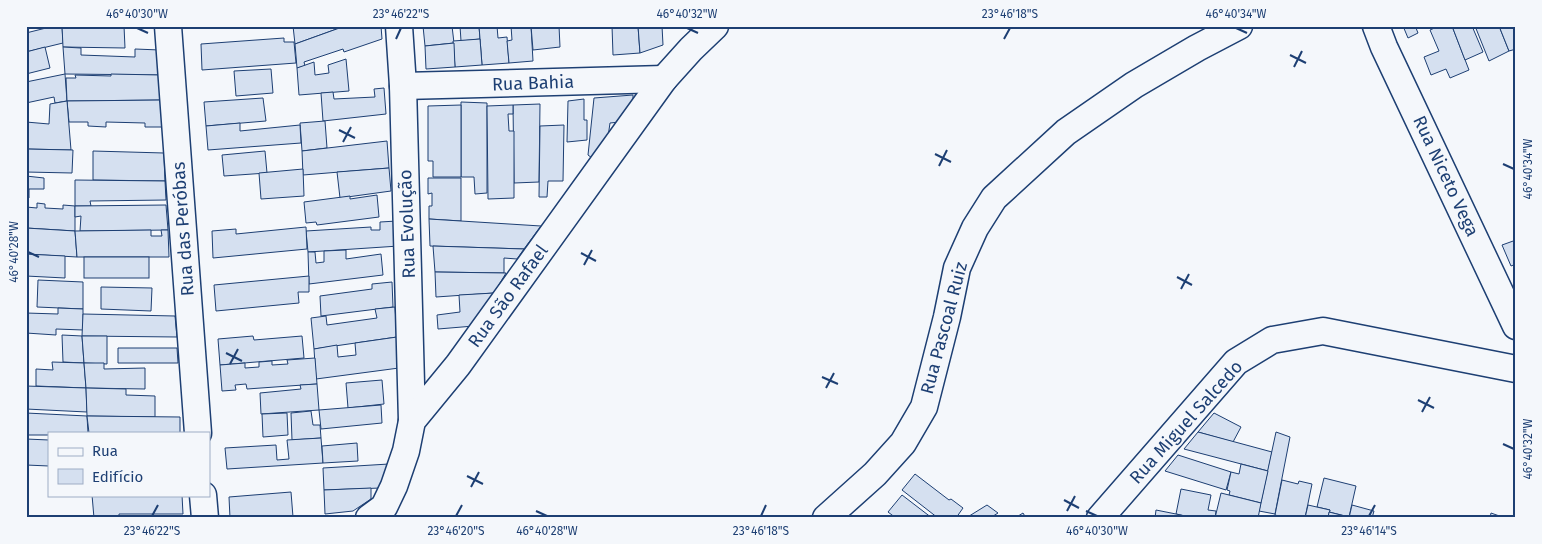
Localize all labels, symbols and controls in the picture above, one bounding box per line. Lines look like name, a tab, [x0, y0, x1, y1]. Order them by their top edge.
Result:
text: 46°40'30"W	[106, 7, 168, 21]
text: 23°46'22"S	[373, 7, 430, 21]
text: 46°40'32"W	[656, 7, 718, 21]
text: 23°46'18"S	[982, 7, 1039, 21]
text: 46°40'34"W	[1206, 7, 1267, 21]
street label: Rua Bahia	[492, 71, 574, 95]
street label: Rua Niceto Vega	[1408, 112, 1484, 240]
text: 46°40'34"W	[1521, 138, 1535, 199]
street label: Rua das Peróbas	[167, 161, 199, 297]
street label: Rua Evolução	[394, 169, 420, 279]
text: 46°40'28"W	[7, 221, 21, 283]
street label: Rua São Rafael	[463, 240, 553, 352]
street label: Rua Pascoal Ruiz	[916, 259, 972, 397]
street label: Rua Miguel Salcedo	[1125, 356, 1247, 488]
text: 46°40'32"W	[1521, 418, 1535, 480]
legend	[48, 432, 210, 496]
text: Rua	[92, 442, 118, 460]
text: Edifício	[92, 468, 143, 486]
text: 23°46'22"S	[124, 524, 181, 538]
text: 23°46'20"S	[427, 524, 485, 538]
text: 46°40'28"W	[516, 524, 578, 538]
text: 23°46'18"S	[733, 524, 790, 538]
text: 46°40'30"W	[1066, 524, 1128, 538]
text: 23°46'14"S	[1341, 524, 1397, 538]

